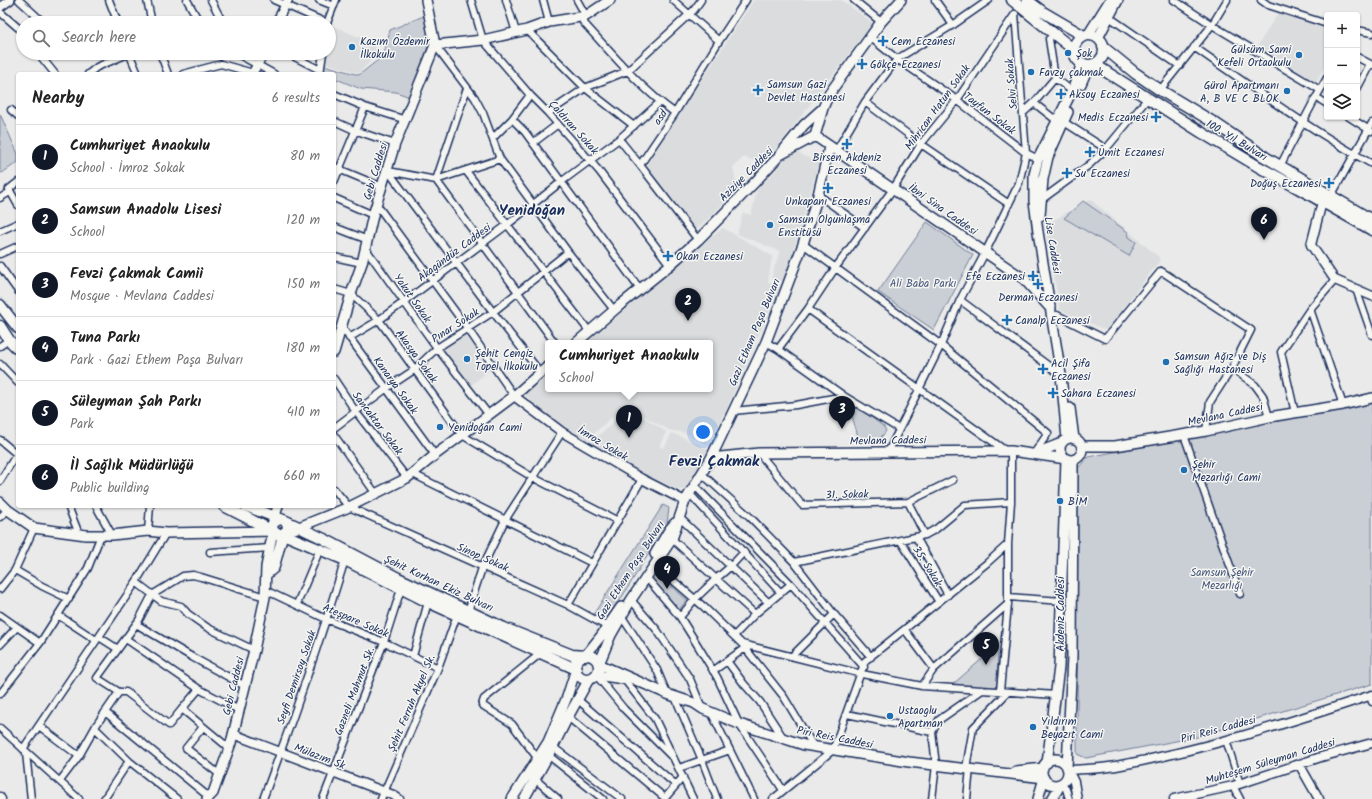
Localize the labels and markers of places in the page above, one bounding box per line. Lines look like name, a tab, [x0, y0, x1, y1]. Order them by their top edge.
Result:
place label: Kazım Özdemir İlkokulu	[360, 33, 431, 64]
place label: Cem Eczanesi	[891, 33, 956, 51]
marker: Cem Eczanesi	[878, 36, 888, 46]
place label: Gülsüm Sami Kefeli Ortaokulu	[1218, 41, 1292, 72]
marker: Kazım Özdemir İlkokulu	[347, 42, 357, 52]
place label: Şok	[1076, 45, 1093, 63]
marker: Şok	[1063, 48, 1073, 58]
marker: Gülsüm Sami Kefeli Ortaokulu	[1294, 50, 1304, 60]
place label: Gökçe Eczanesi	[870, 56, 941, 74]
marker: Gökçe Eczanesi	[857, 59, 867, 69]
place label: Favzy çakmak	[1039, 64, 1104, 82]
marker: Favzy çakmak	[1026, 67, 1036, 77]
place label: Samsun Gazi Devlet Hastanesi	[767, 76, 845, 107]
place label: Gürol Apartmanı A, B VE C BLOK	[1200, 77, 1279, 108]
marker: Samsun Gazi Devlet Hastanesi	[752, 84, 764, 96]
place label: Aksoy Eczanesi	[1069, 86, 1140, 104]
marker: Gürol Apartmanı A, B VE C BLOK	[1282, 86, 1292, 96]
marker: Aksoy Eczanesi	[1056, 89, 1066, 99]
place label: Medis Eczanesi	[1078, 109, 1148, 127]
marker: Medis Eczanesi	[1151, 112, 1161, 122]
marker: Birsen Akdeniz Eczanesi	[842, 139, 852, 149]
place label: Ümit Eczanesi	[1098, 144, 1164, 162]
marker: Ümit Eczanesi	[1085, 147, 1095, 157]
place label: Birsen Akdeniz Eczanesi	[813, 149, 882, 180]
place label: Su Eczanesi	[1075, 165, 1130, 183]
marker: Su Eczanesi	[1062, 168, 1072, 178]
place label: Doğuş Eczanesi	[1250, 175, 1321, 193]
marker: Doğuş Eczanesi	[1324, 178, 1334, 188]
marker: Unkapanı Eczanesi	[823, 183, 833, 193]
place label: Unkapanı Eczanesi	[785, 193, 871, 211]
pin: 6	[1251, 207, 1277, 240]
place label: Samsun Olgunlaşma Enstitüsü	[778, 211, 870, 242]
marker: Samsun Olgunlaşma Enstitüsü	[765, 220, 775, 230]
place label: Okan Eczanesi	[676, 248, 743, 266]
marker: Okan Eczanesi	[663, 251, 673, 261]
place label: Efe Eczanesi	[966, 268, 1025, 286]
marker: Efe Eczanesi	[1028, 271, 1038, 281]
marker: Derman Eczanesi	[1033, 279, 1043, 289]
pin: 2	[675, 288, 701, 321]
place label: Derman Eczanesi	[998, 289, 1078, 307]
place label: Canalp Eczanesi	[1015, 312, 1090, 330]
marker: Canalp Eczanesi	[1002, 315, 1012, 325]
place label: Şehit Cengiz Topel İlkokulu	[475, 345, 539, 376]
place label: Samsun Ağız ve Diş Sağlığı Hastanesi	[1174, 348, 1267, 379]
marker: Şehit Cengiz Topel İlkokulu	[462, 354, 472, 364]
place label: Acil Şifa Eczanesi	[1051, 355, 1091, 386]
marker: Samsun Ağız ve Diş Sağlığı Hastanesi	[1161, 357, 1171, 367]
marker: Acil Şifa Eczanesi	[1038, 364, 1048, 374]
place label: Sahara Eczanesi	[1061, 385, 1136, 403]
marker: Sahara Eczanesi	[1048, 388, 1058, 398]
pin: 3	[829, 396, 855, 429]
pin: 1	[616, 405, 642, 438]
place label: Yenidoğan Cami	[448, 419, 522, 437]
marker: Yenidoğan Cami	[435, 422, 445, 432]
place label: Şehir Mezarlığı Cami	[1192, 456, 1261, 487]
marker: Şehir Mezarlığı Cami	[1179, 465, 1189, 475]
place label: BİM	[1068, 493, 1087, 511]
marker: BİM	[1055, 496, 1065, 506]
pin: 4	[654, 556, 680, 589]
pin: 5	[973, 632, 999, 665]
place label: Ustaoglu Apartman	[898, 702, 943, 733]
marker: Ustaoglu Apartman	[885, 711, 895, 721]
place label: Yıldırım Beyazıt Cami	[1041, 713, 1103, 744]
marker: Yıldırım Beyazıt Cami	[1028, 722, 1038, 732]

